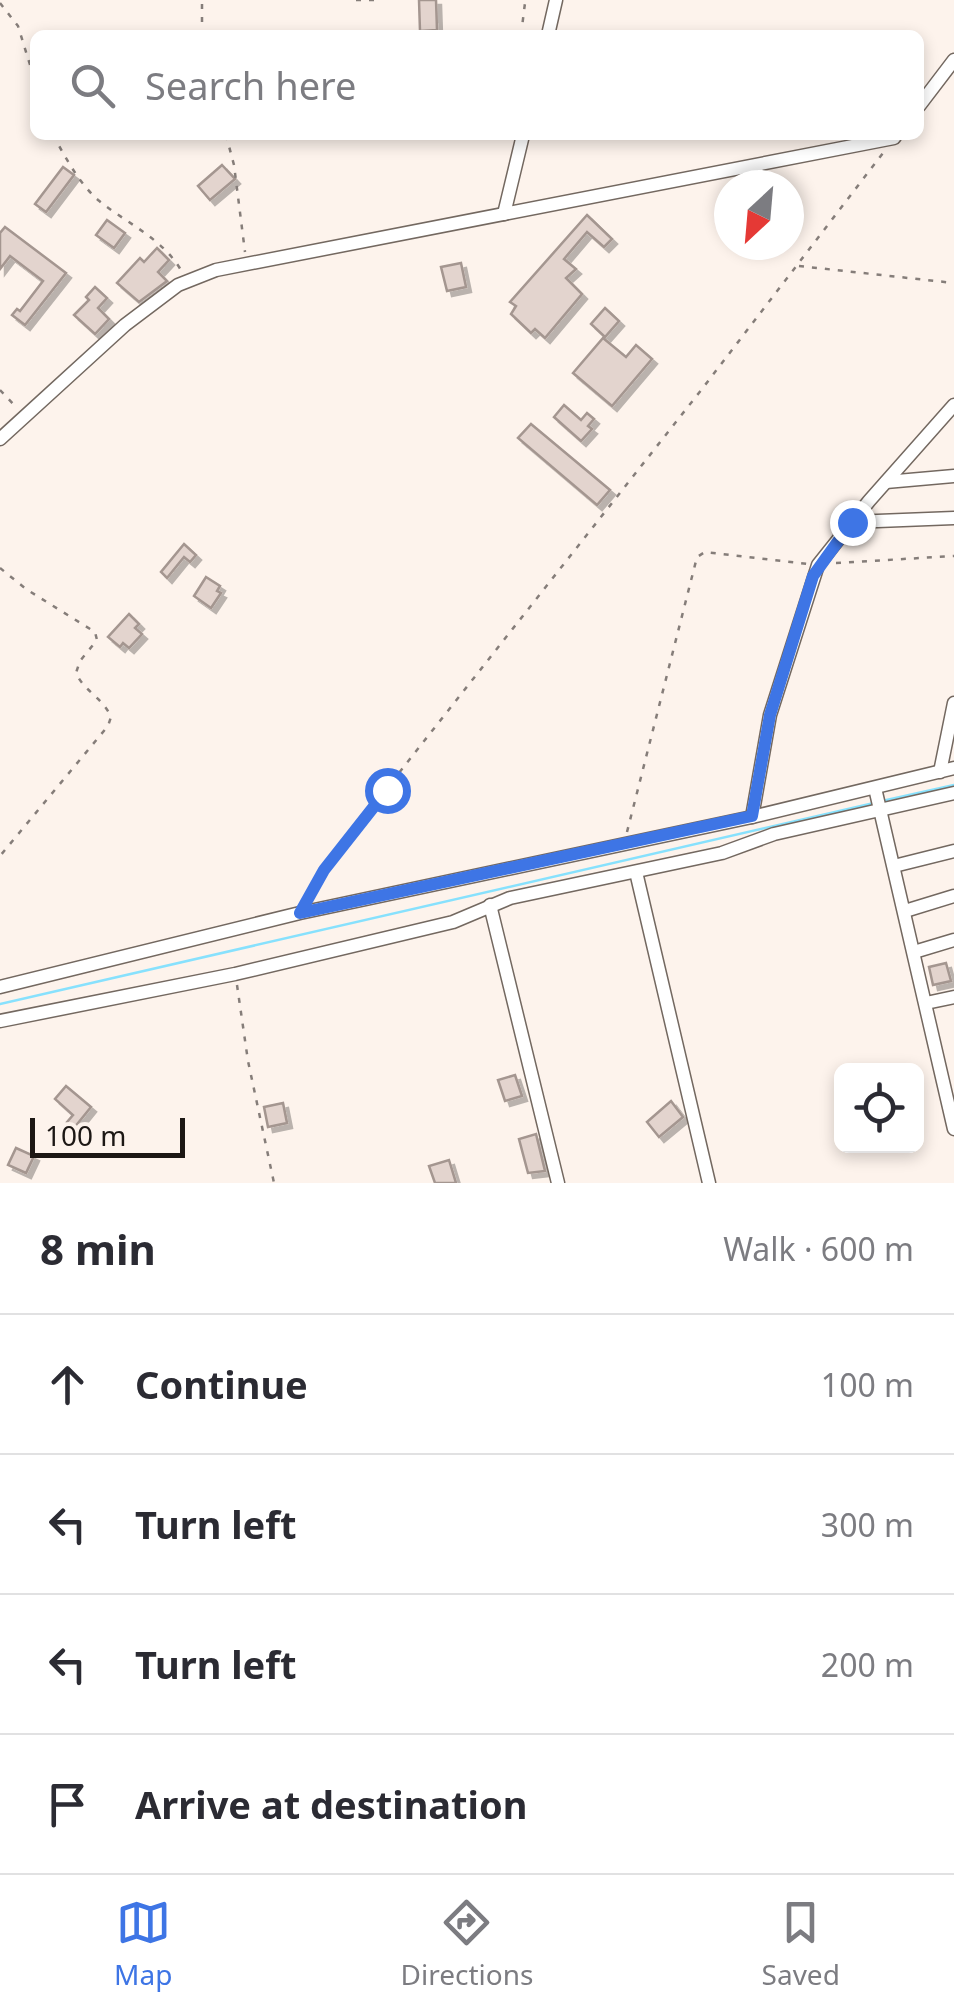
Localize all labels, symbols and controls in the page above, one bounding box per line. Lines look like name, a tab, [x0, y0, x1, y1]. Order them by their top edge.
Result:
search box	[30, 30, 924, 140]
icon: search	[65, 58, 120, 113]
text: Search here	[145, 59, 356, 111]
north arrow	[714, 170, 804, 260]
route end	[830, 500, 876, 546]
route start	[365, 768, 411, 814]
map controls	[834, 1063, 924, 1153]
button: locate	[834, 1063, 924, 1153]
scale bar	[30, 1113, 185, 1158]
text: 100 m	[45, 1116, 127, 1154]
text: 8 min	[40, 1220, 156, 1277]
text: Walk · 600 m	[723, 1227, 914, 1270]
icon: ahead	[40, 1357, 95, 1412]
text: Continue	[135, 1358, 308, 1410]
text: 100 m	[821, 1363, 914, 1406]
icon: left	[40, 1497, 95, 1552]
text: Turn left	[135, 1498, 297, 1550]
text: 300 m	[821, 1503, 914, 1546]
icon: left	[40, 1637, 95, 1692]
text: Turn left	[135, 1638, 297, 1690]
text: 200 m	[821, 1643, 914, 1686]
icon: arrive	[40, 1777, 95, 1832]
text: Arrive at destination	[135, 1778, 527, 1830]
tab: Map	[114, 1895, 172, 1993]
tab: Directions	[401, 1895, 533, 1993]
tab: Saved	[762, 1895, 840, 1993]

